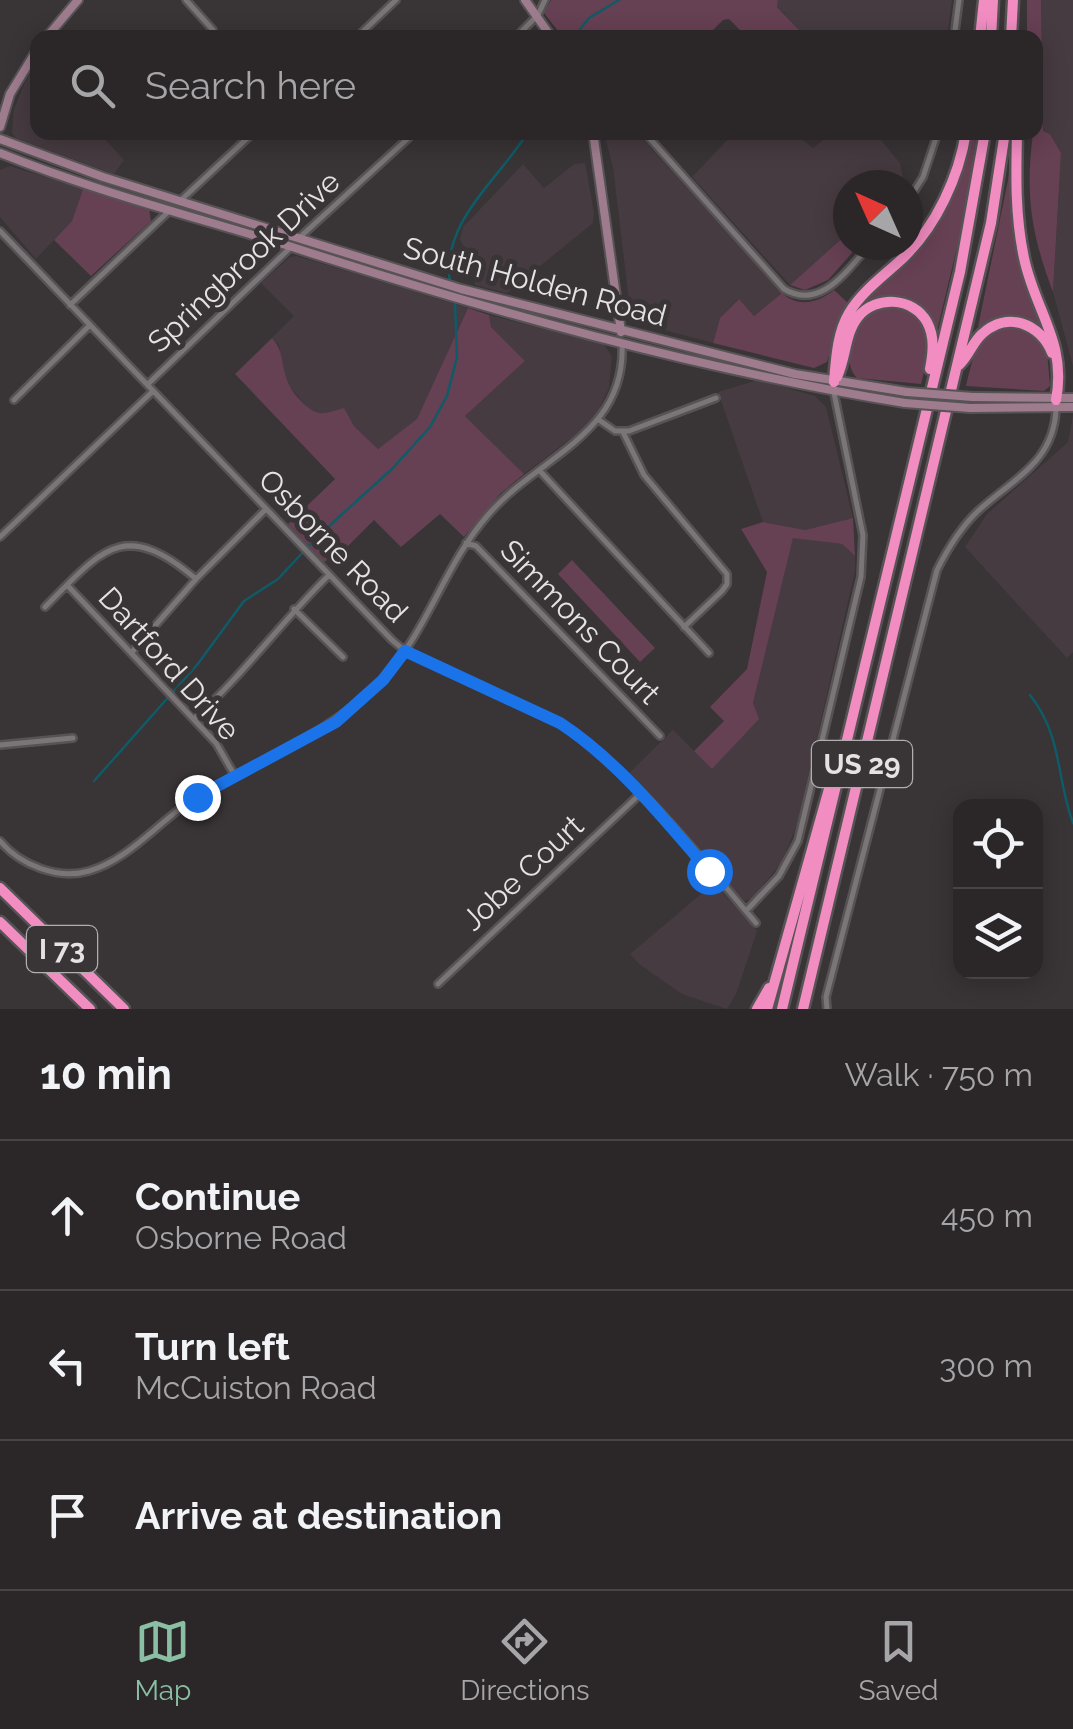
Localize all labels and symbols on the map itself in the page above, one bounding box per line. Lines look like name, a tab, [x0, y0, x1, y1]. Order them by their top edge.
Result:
street label: Springbrook Drive	[141, 164, 347, 359]
north arrow	[833, 170, 923, 260]
street label: South Holden Road	[400, 230, 670, 333]
street label: Osborne Road	[252, 462, 415, 629]
street label: Simmons Court	[493, 532, 667, 711]
street label: Dartford Drive	[92, 580, 247, 747]
road number: US 29	[812, 741, 912, 787]
route end	[175, 775, 221, 821]
street label: Jobe Court	[455, 808, 590, 937]
route start	[687, 849, 733, 895]
road number: I 73	[27, 926, 97, 972]

